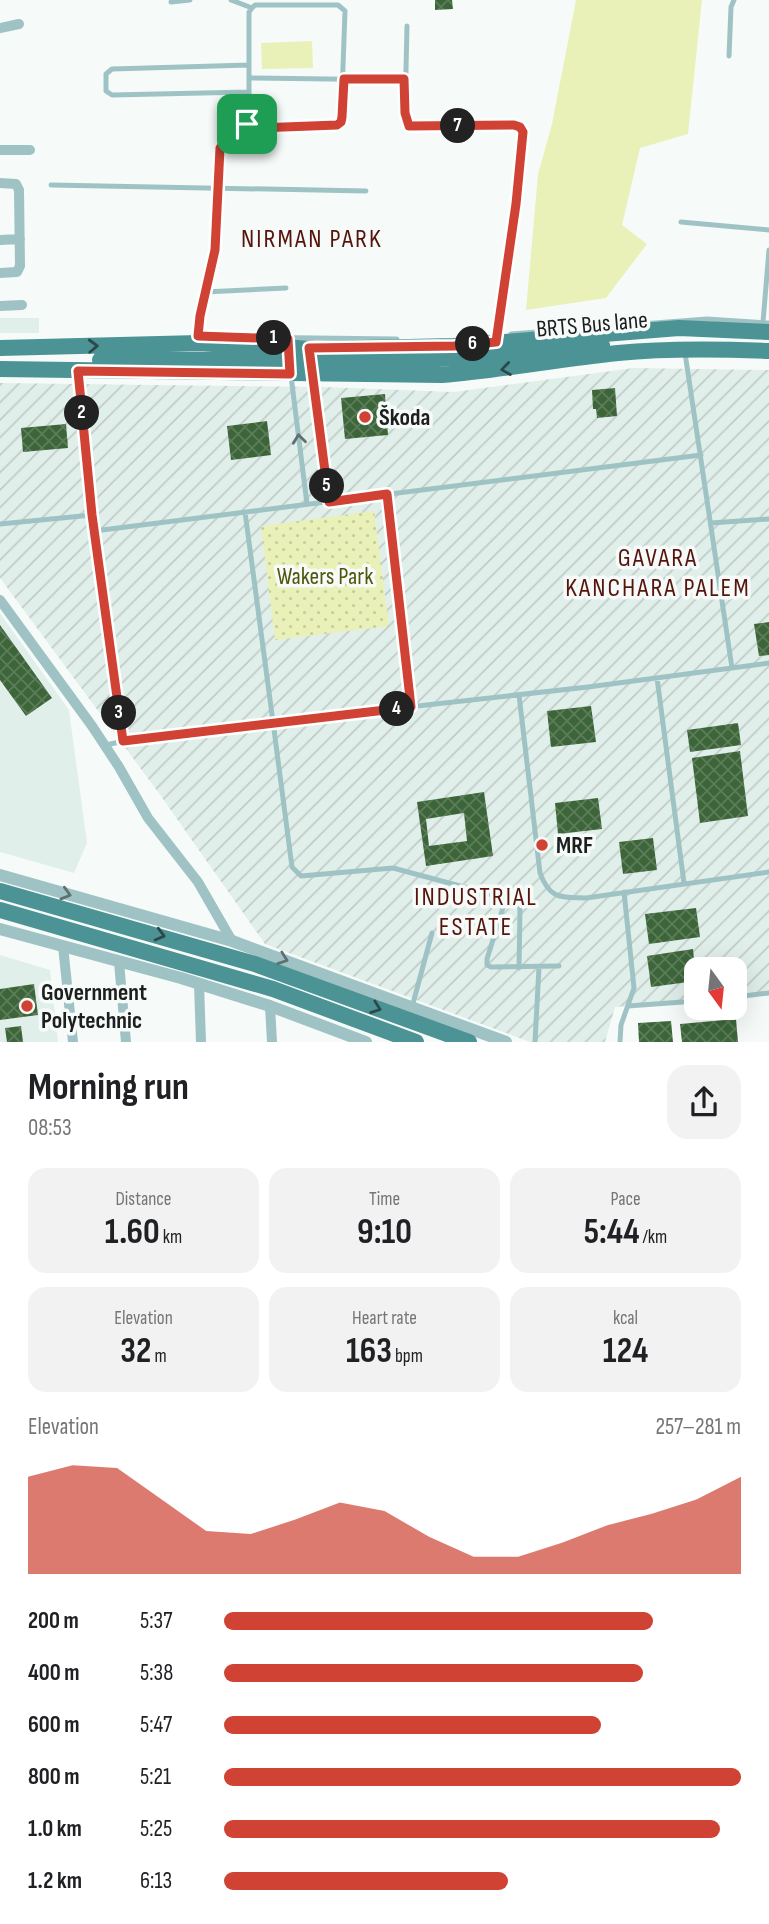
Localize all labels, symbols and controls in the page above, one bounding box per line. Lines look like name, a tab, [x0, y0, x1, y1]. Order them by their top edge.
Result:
pin	[217, 94, 277, 154]
icon: arrive	[228, 105, 266, 143]
pin: 7	[440, 108, 476, 144]
text: 7	[453, 114, 462, 137]
district label: NIRMAN PARK	[241, 224, 383, 255]
street label: BRTS Bus lane	[535, 305, 649, 344]
pin: 1	[256, 320, 292, 356]
text: 1	[270, 326, 277, 349]
pin: 6	[456, 326, 490, 362]
text: 6	[468, 332, 477, 355]
one-way arrow	[87, 339, 98, 354]
one-way arrow	[500, 361, 512, 376]
pin: 2	[64, 396, 100, 430]
text: 2	[77, 401, 86, 424]
place label: Škoda	[379, 403, 430, 432]
marker: Škoda	[357, 409, 373, 425]
one-way arrow	[291, 433, 306, 445]
pin: 5	[310, 468, 344, 504]
text: 5	[322, 474, 331, 497]
district label: GAVARA KANCHARA PALEM	[565, 543, 751, 604]
park label: Wakers Park	[277, 562, 373, 591]
pin: 4	[380, 692, 414, 726]
pin: 3	[102, 696, 136, 730]
text: 4	[392, 697, 401, 720]
text: 3	[114, 701, 123, 724]
place label: MRF	[556, 831, 593, 860]
marker: MRF	[534, 837, 550, 853]
district label: INDUSTRIAL ESTATE	[414, 882, 538, 943]
one-way arrow	[59, 885, 71, 900]
one-way arrow	[154, 927, 166, 941]
one-way arrow	[277, 951, 289, 965]
north arrow	[684, 957, 747, 1020]
map controls	[684, 957, 747, 1020]
place label: Government Polytechnic	[41, 978, 147, 1035]
marker: Government Polytechnic	[19, 998, 35, 1014]
one-way arrow	[369, 1000, 381, 1014]
text: Morning run	[28, 1065, 189, 1110]
button: share	[667, 1065, 741, 1139]
text: 08:53	[28, 1114, 72, 1142]
text: Distance	[115, 1188, 172, 1211]
text: Time	[369, 1188, 400, 1211]
text: Pace	[610, 1188, 641, 1211]
text: 1.60	[105, 1211, 160, 1254]
text: 9:10	[357, 1211, 412, 1254]
text: 5:44	[584, 1211, 640, 1254]
text: km	[160, 1226, 182, 1249]
text: /km	[640, 1226, 667, 1249]
text: Elevation	[114, 1307, 173, 1330]
text: Heart rate	[352, 1307, 417, 1330]
text: kcal	[613, 1307, 638, 1330]
text: 32	[120, 1330, 151, 1373]
text: 163	[346, 1330, 392, 1373]
text: 124	[603, 1330, 648, 1373]
text: m	[151, 1345, 167, 1368]
text: bpm	[392, 1345, 423, 1368]
text: Elevation	[28, 1413, 99, 1441]
text: 257–281 m	[656, 1413, 741, 1441]
text: 200 m	[28, 1607, 79, 1635]
text: 5:37	[140, 1607, 172, 1635]
text: 400 m	[28, 1659, 79, 1687]
text: 5:38	[140, 1659, 173, 1687]
text: 600 m	[28, 1711, 80, 1739]
text: 5:47	[140, 1711, 172, 1739]
text: 800 m	[28, 1763, 80, 1791]
text: 5:21	[140, 1763, 171, 1791]
text: 1.0 km	[28, 1815, 82, 1843]
text: 5:25	[140, 1815, 172, 1843]
text: 1.2 km	[28, 1867, 82, 1895]
text: 6:13	[140, 1867, 172, 1895]

